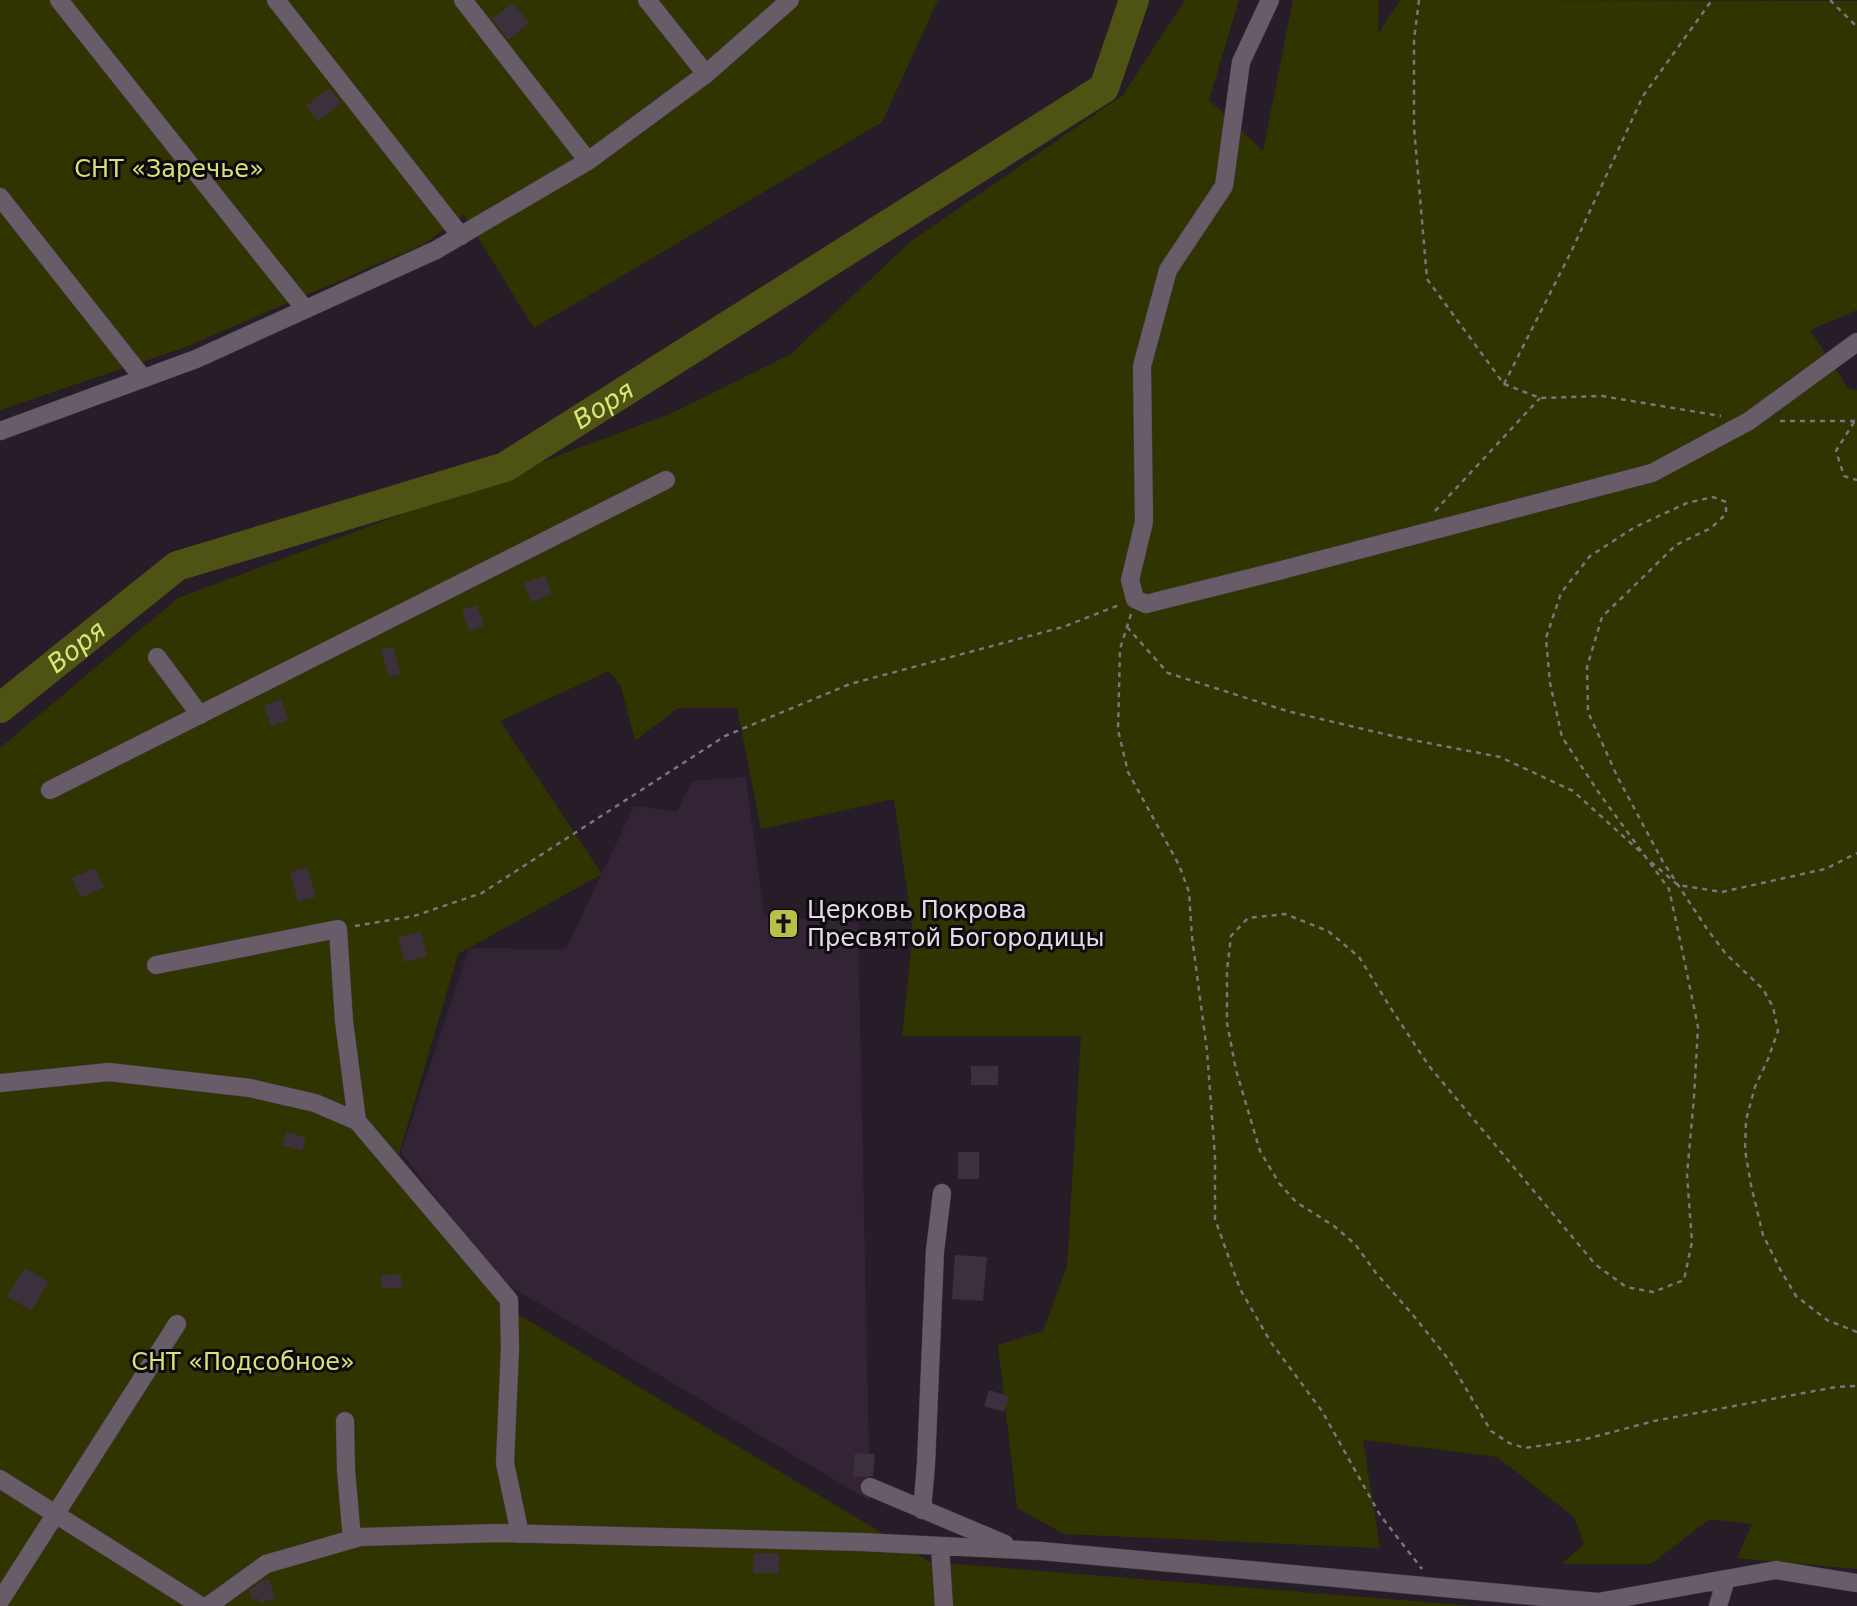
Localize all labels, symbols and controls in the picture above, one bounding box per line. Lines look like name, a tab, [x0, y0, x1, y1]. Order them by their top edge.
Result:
park label: СНТ «Заречье»	[74, 155, 264, 183]
water label: Воря	[568, 374, 639, 435]
water label: Воря	[41, 614, 112, 679]
place label: Церковь Покрова Пресвятой Богородицы	[807, 896, 1105, 952]
church icon: Церковь Покрова Пресвятой Богородицы	[767, 907, 801, 941]
park label: СНТ «Подсобное»	[131, 1348, 355, 1376]

